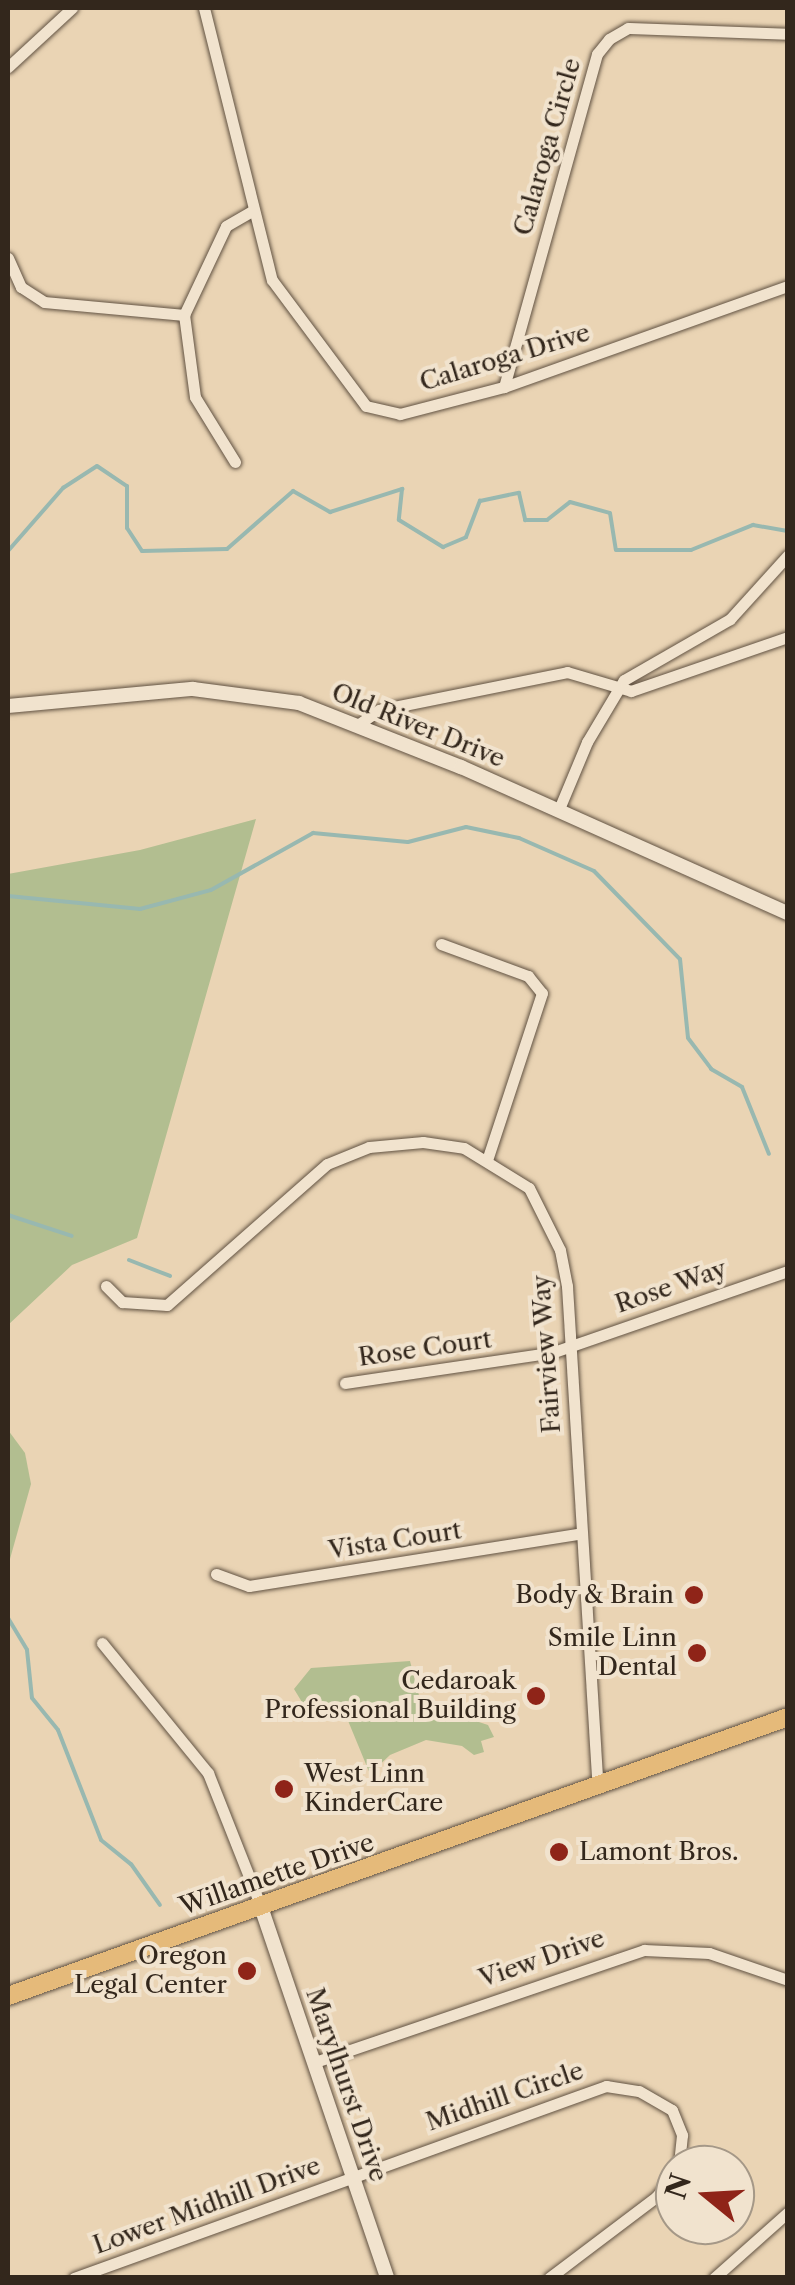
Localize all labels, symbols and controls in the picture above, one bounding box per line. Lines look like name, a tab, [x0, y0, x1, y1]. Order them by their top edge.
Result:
street label: Calaroga Circle	[508, 55, 588, 239]
street label: Calaroga Drive	[416, 318, 594, 398]
street label: Old River Drive	[327, 678, 509, 774]
street label: Rose Way	[611, 1254, 731, 1320]
street label: Fairview Way	[526, 1273, 568, 1435]
street label: Rose Court	[356, 1325, 494, 1373]
street label: Vista Court	[326, 1516, 464, 1566]
place label: Body & Brain	[515, 1580, 674, 1610]
marker: Body & Brain	[683, 1584, 705, 1606]
place label: Smile Linn Dental	[548, 1624, 677, 1683]
marker: Smile Linn Dental	[686, 1642, 708, 1664]
place label: Cedaroak Professional Building	[264, 1667, 516, 1726]
marker: Cedaroak Professional Building	[525, 1685, 547, 1707]
place label: West Linn KinderCare	[304, 1760, 443, 1819]
marker: West Linn KinderCare	[273, 1778, 295, 1800]
street label: Willamette Drive	[176, 1828, 378, 1922]
place label: Lamont Bros.	[579, 1837, 739, 1867]
marker: Lamont Bros.	[548, 1841, 570, 1863]
street label: View Drive	[475, 1923, 609, 1995]
place label: Oregon Legal Center	[74, 1942, 227, 2001]
marker: Oregon Legal Center	[236, 1960, 258, 1982]
street label: Marylhurst Drive	[299, 1984, 393, 2186]
street label: Midhill Circle	[422, 2056, 588, 2138]
north arrow	[655, 2145, 755, 2245]
street label: Lower Midhill Drive	[89, 2151, 325, 2261]
text: N	[658, 2170, 698, 2203]

